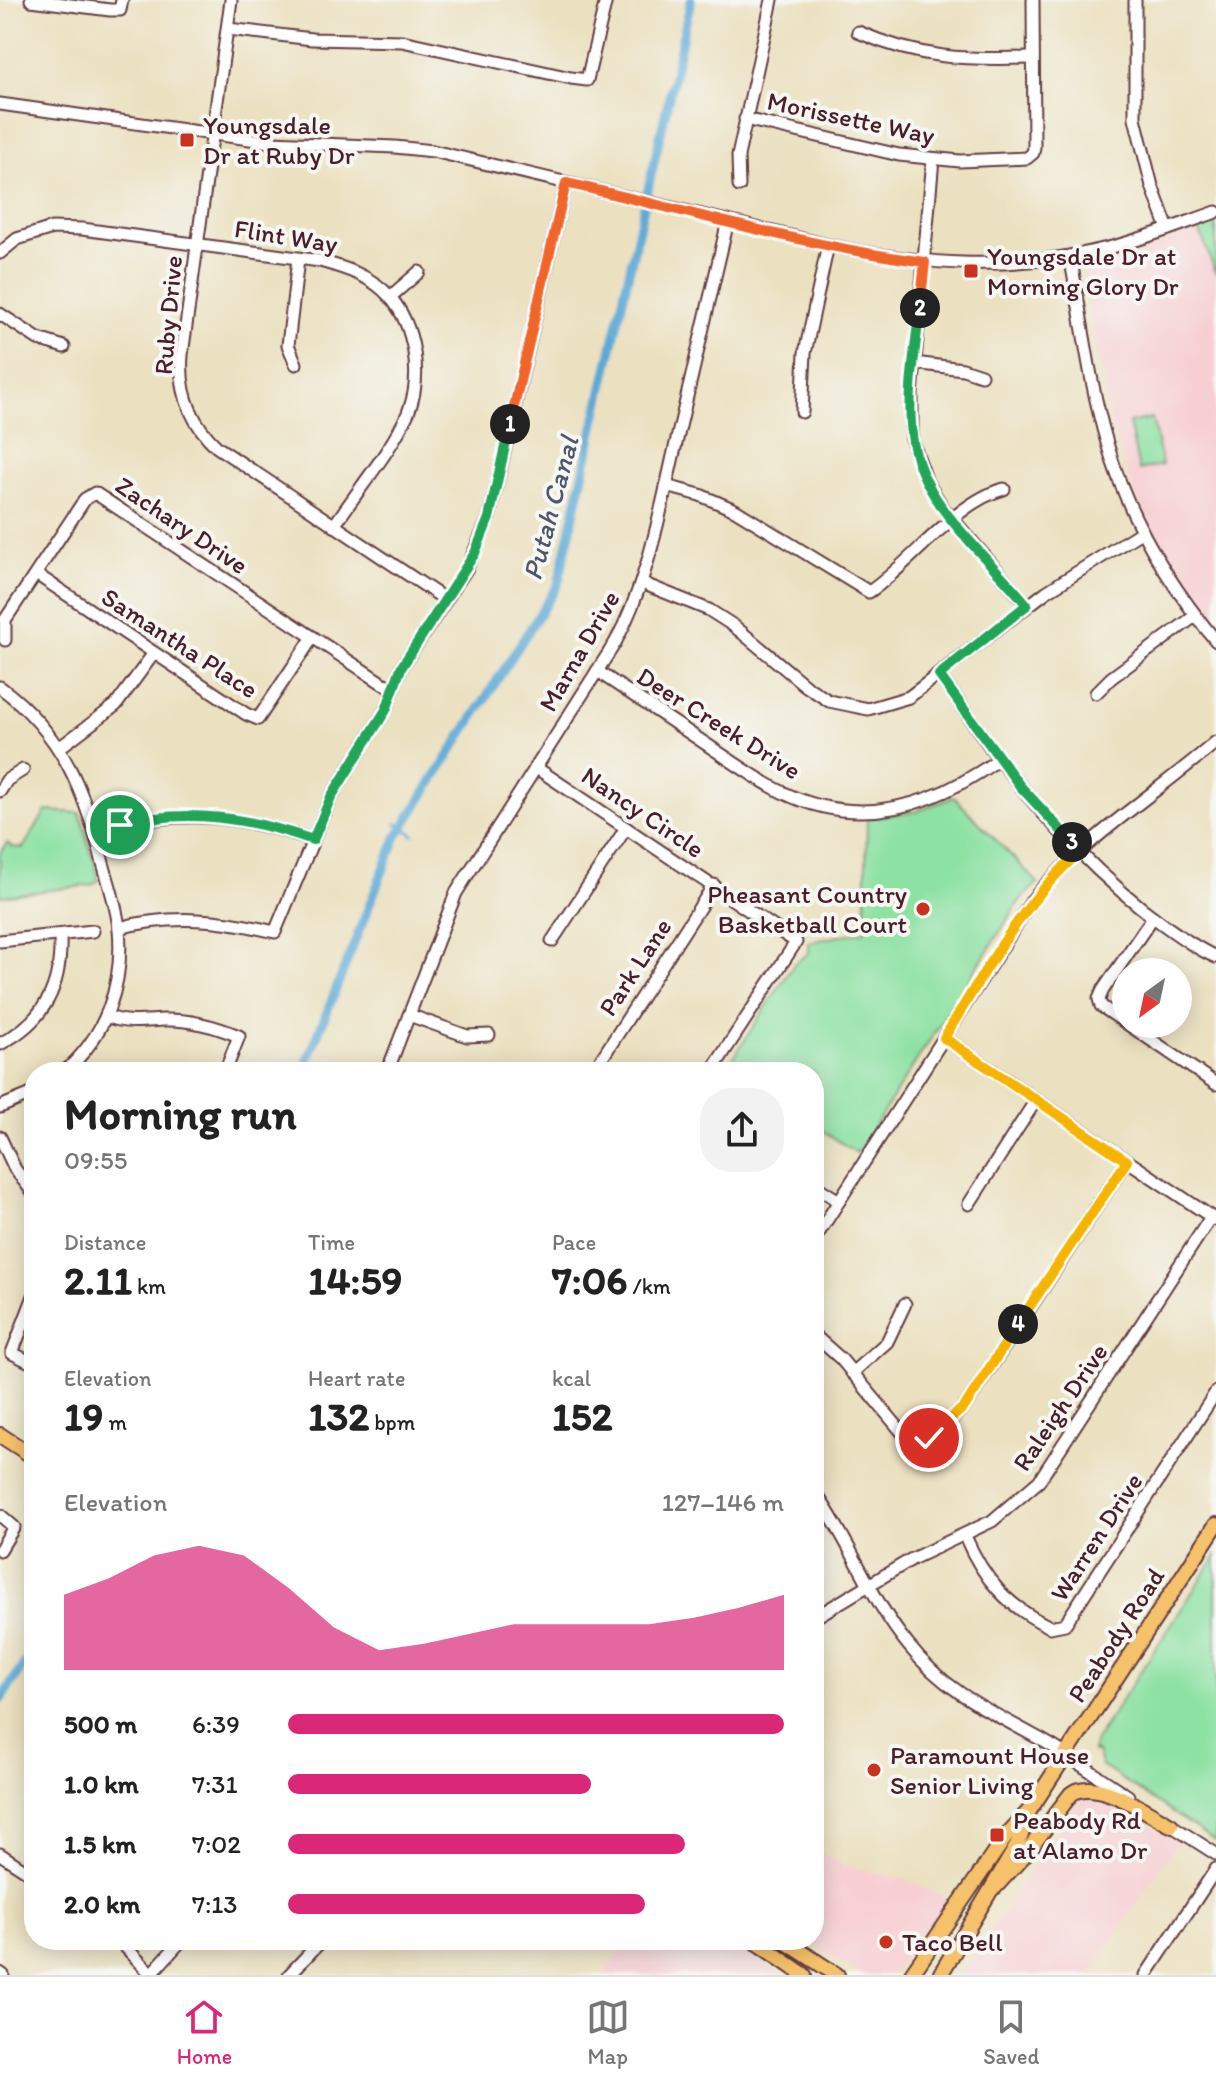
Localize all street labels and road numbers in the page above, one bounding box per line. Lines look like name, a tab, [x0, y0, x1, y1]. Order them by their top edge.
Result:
street label: Morissette Way	[764, 85, 938, 151]
street label: Flint Way	[232, 212, 340, 260]
street label: Ruby Drive	[147, 254, 189, 376]
street label: Zachary Drive	[110, 469, 254, 581]
street label: Samantha Place	[96, 581, 264, 705]
street label: Marna Drive	[531, 585, 627, 717]
street label: Deer Creek Drive	[631, 660, 807, 786]
street label: Nancy Circle	[576, 759, 710, 865]
street label: Park Lane	[592, 912, 678, 1022]
street label: Raleigh Drive	[1006, 1337, 1114, 1477]
street label: Warren Drive	[1043, 1467, 1149, 1607]
street label: Peabody Road	[1061, 1561, 1172, 1708]

